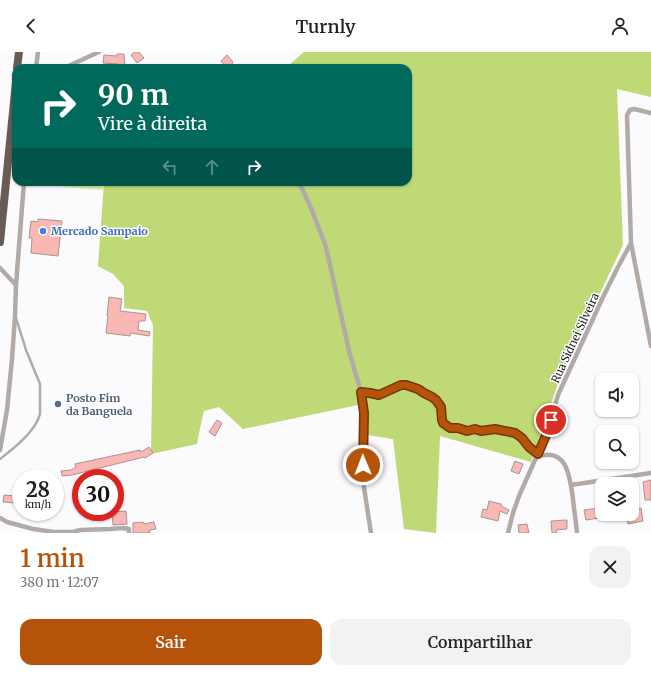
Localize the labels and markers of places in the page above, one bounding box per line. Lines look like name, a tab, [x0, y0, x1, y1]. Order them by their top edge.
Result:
place label: Mercado Sampaio	[51, 224, 148, 238]
marker: Mercado Sampaio	[38, 226, 48, 236]
place label: Posto Fim da Banguela	[66, 391, 133, 418]
marker: Posto Fim da Banguela	[53, 399, 63, 409]
pin	[534, 403, 568, 437]

